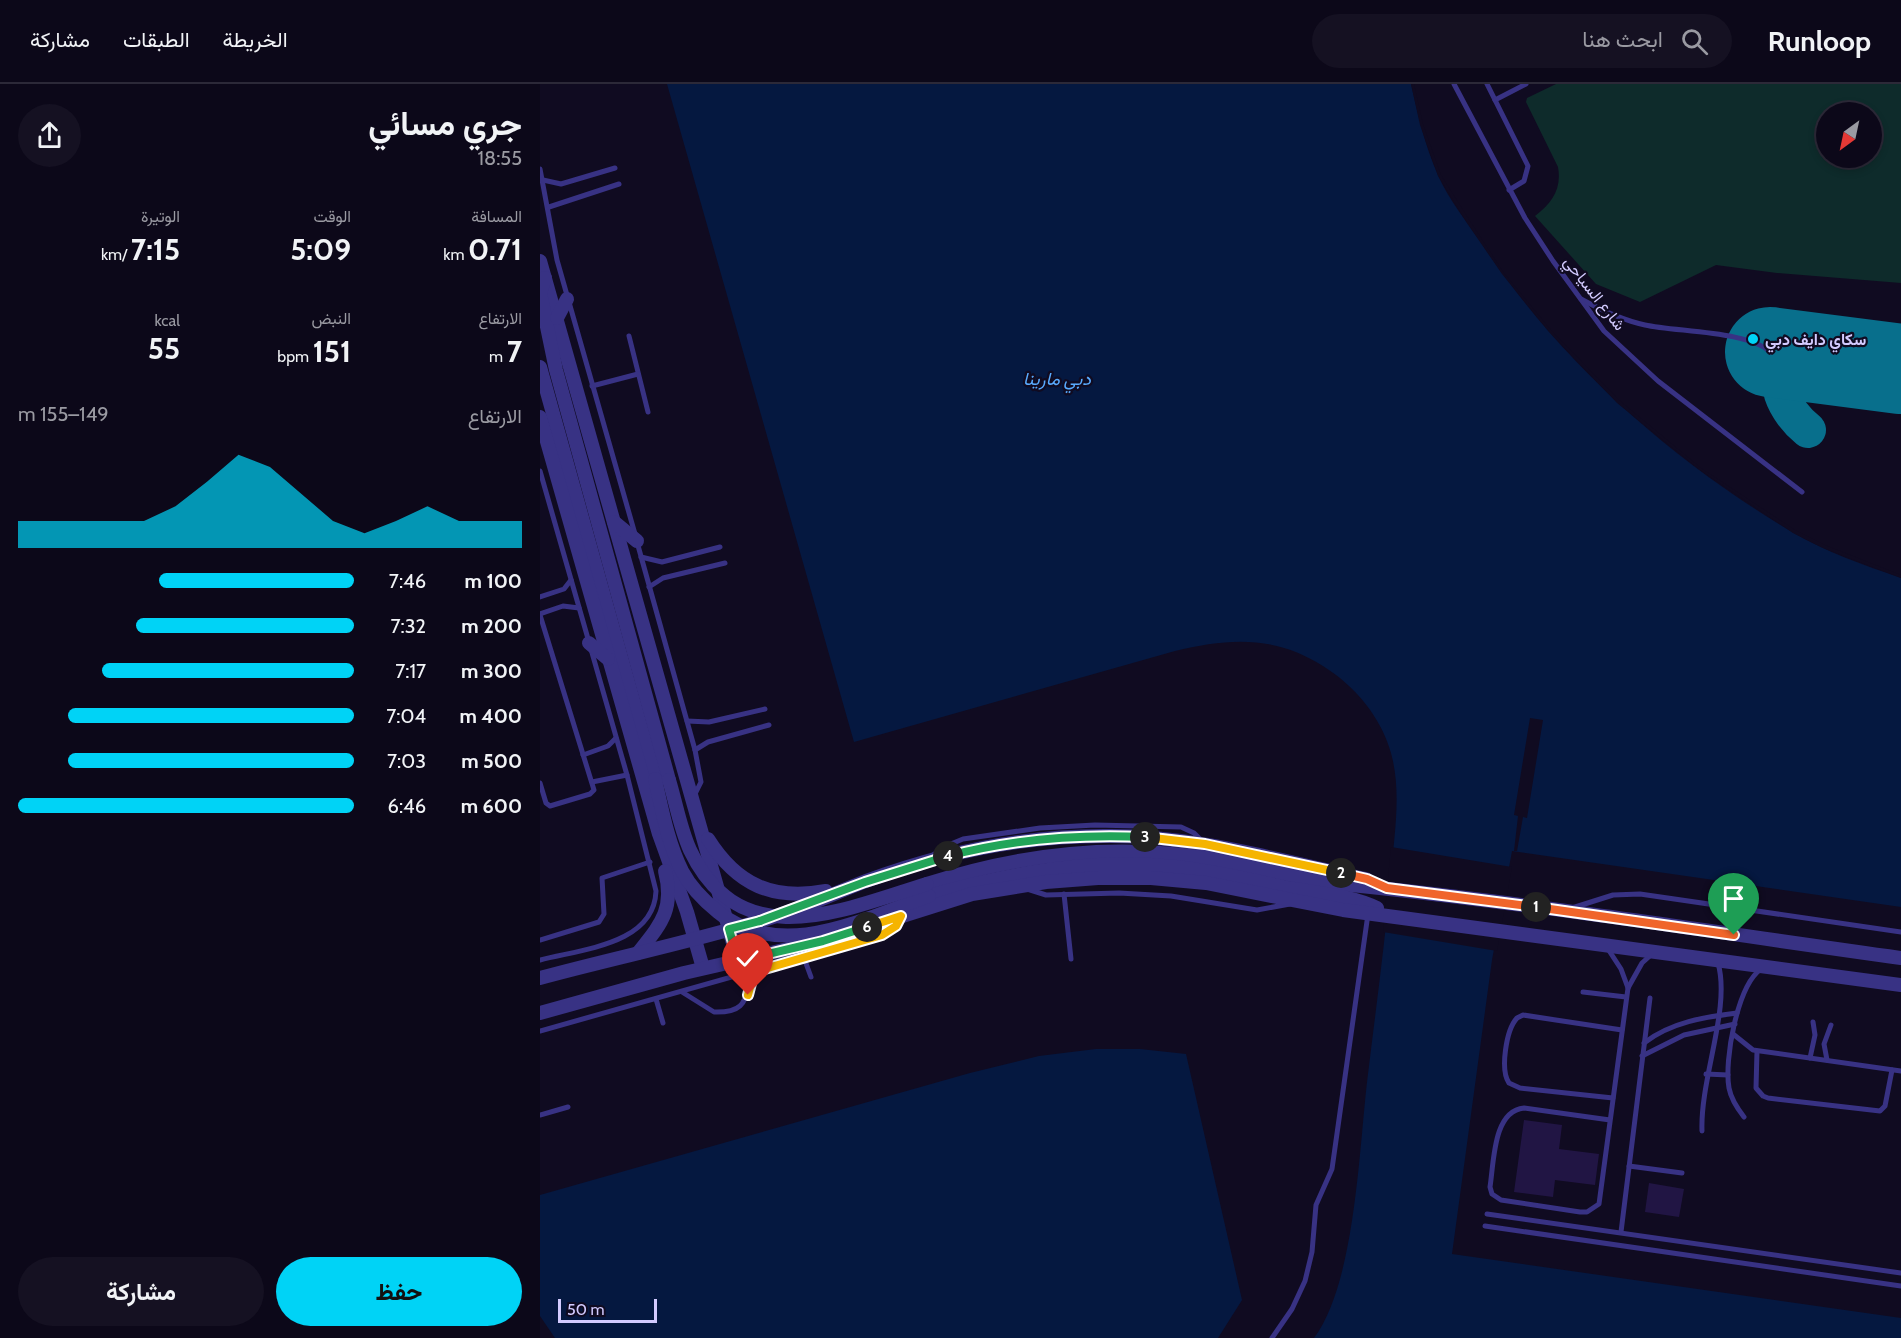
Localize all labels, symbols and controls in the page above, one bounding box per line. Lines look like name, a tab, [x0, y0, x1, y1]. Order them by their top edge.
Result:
search box	[1312, 14, 1732, 68]
text: Runloop	[1768, 24, 1871, 58]
icon: search	[1678, 25, 1711, 58]
text: ابحث هنا	[1582, 26, 1663, 53]
text: مشاركة	[30, 27, 90, 52]
text: الطبقات	[123, 27, 190, 52]
text: الخريطة	[223, 27, 288, 52]
north arrow	[1816, 102, 1882, 168]
map controls	[1816, 102, 1882, 168]
text: جري مسائي	[368, 103, 522, 143]
button: share	[18, 104, 81, 167]
text: 18:55	[478, 146, 522, 170]
text: الوتيرة	[141, 207, 180, 226]
text: الوقت	[313, 207, 351, 226]
text: المسافة	[471, 207, 522, 226]
text: 7:15	[131, 231, 180, 268]
text: 5:09	[290, 231, 351, 268]
text: 0.71	[468, 231, 522, 268]
text: /km	[101, 245, 131, 264]
text: km	[443, 245, 468, 264]
street label: شارع السياحي	[1557, 253, 1629, 337]
text: النبض	[311, 309, 351, 328]
text: الارتفاع	[479, 309, 522, 328]
text: kcal	[154, 311, 180, 330]
text: 55	[148, 330, 180, 367]
place label: سكاي دايف دبي	[1765, 330, 1866, 353]
marker: سكاي دايف دبي	[1746, 332, 1760, 346]
text: 151	[313, 333, 351, 370]
text: 7	[507, 333, 522, 370]
text: bpm	[277, 347, 313, 366]
text: m	[489, 347, 507, 366]
water label: دبي مارينا	[1023, 368, 1091, 394]
text: 149–155 m	[18, 402, 109, 426]
text: الارتفاع	[468, 404, 522, 428]
text: 7:46	[389, 569, 426, 593]
text: 100 m	[464, 569, 522, 593]
text: 7:32	[390, 614, 426, 638]
text: 200 m	[461, 614, 522, 638]
text: 7:17	[395, 659, 426, 683]
text: 300 m	[461, 659, 522, 683]
text: 7:04	[386, 704, 426, 728]
text: 400 m	[459, 704, 522, 728]
text: 7:03	[387, 749, 426, 773]
text: 500 m	[461, 749, 522, 773]
text: 6:46	[388, 794, 426, 818]
text: 600 m	[461, 794, 522, 818]
pin: 3	[1130, 822, 1160, 852]
text: 3	[1141, 827, 1149, 846]
pin: 4	[933, 841, 963, 871]
text: 4	[943, 846, 953, 865]
pin: 2	[1326, 858, 1356, 888]
text: 2	[1337, 863, 1345, 882]
pin	[1708, 873, 1759, 935]
icon: arrive	[1717, 882, 1750, 915]
pin: 1	[1521, 892, 1551, 922]
text: 1	[1533, 897, 1539, 916]
pin: 6	[852, 912, 882, 942]
text: 6	[863, 917, 872, 936]
pin	[722, 933, 773, 995]
icon: check	[731, 942, 764, 975]
button: مشاركة	[18, 1257, 264, 1326]
button: حفظ	[276, 1257, 522, 1326]
scale bar	[558, 1296, 657, 1324]
text: 50 m	[567, 1300, 604, 1319]

